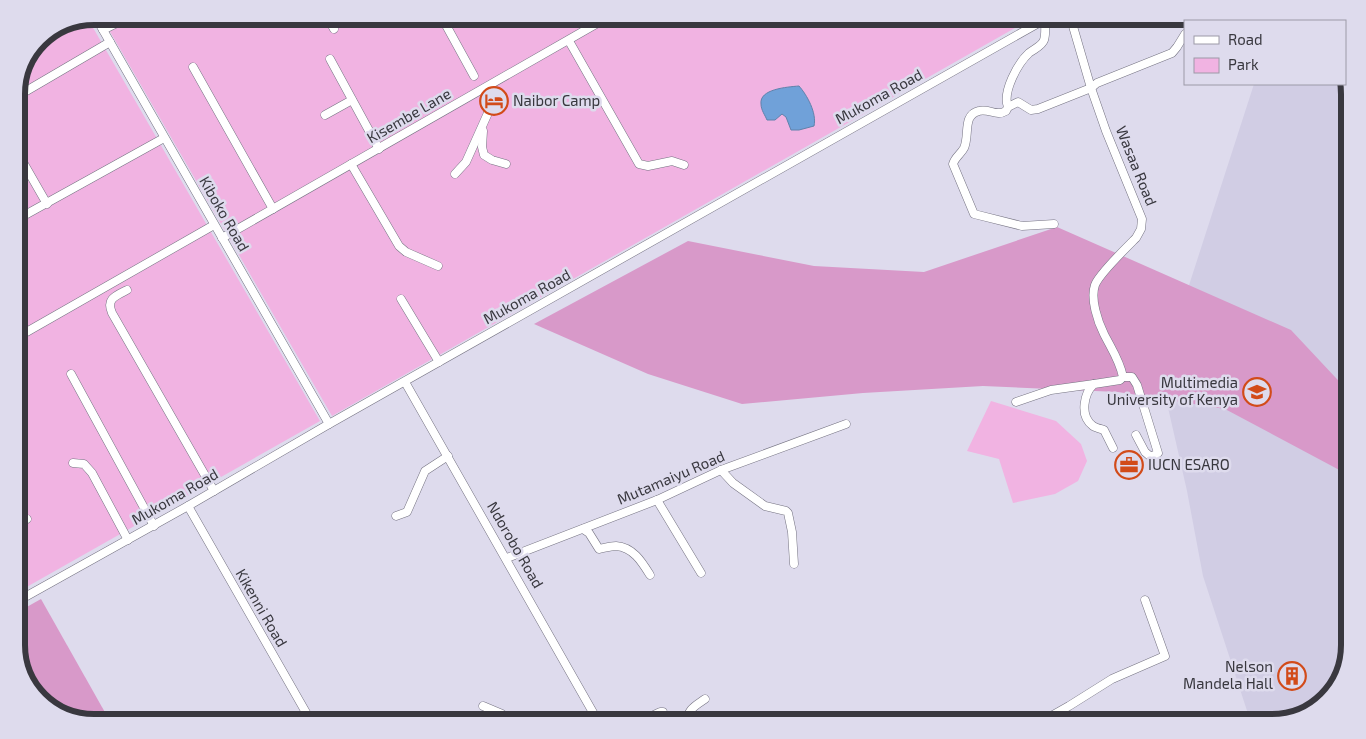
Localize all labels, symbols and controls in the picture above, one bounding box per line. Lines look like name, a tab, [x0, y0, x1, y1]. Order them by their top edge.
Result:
legend	[1184, 20, 1346, 85]
text: Road	[1228, 30, 1263, 48]
text: Park	[1228, 55, 1259, 73]
street label: Mukoma Road	[832, 65, 925, 127]
street label: Kisembe Lane	[363, 84, 454, 146]
hotel icon: Naibor Camp	[479, 86, 509, 116]
place label: Naibor Camp	[513, 91, 600, 109]
street label: Wasaa Road	[1113, 123, 1161, 208]
street label: Kiboko Road	[196, 173, 254, 254]
street label: Mukoma Road	[480, 265, 573, 327]
place label: Multimedia University of Kenya	[1107, 373, 1238, 408]
school or university icon: Multimedia University of Kenya	[1242, 377, 1272, 407]
street label: Mutamaiyu Road	[614, 446, 727, 508]
office icon: IUCN ESARO	[1114, 450, 1144, 480]
place label: IUCN ESARO	[1148, 455, 1230, 473]
street label: Mukoma Road	[128, 464, 221, 528]
street label: Ndorobo Road	[484, 498, 548, 591]
street label: Kikenni Road	[232, 565, 291, 650]
place label: Nelson Mandela Hall	[1183, 657, 1274, 692]
building icon: Nelson Mandela Hall	[1277, 661, 1307, 691]

